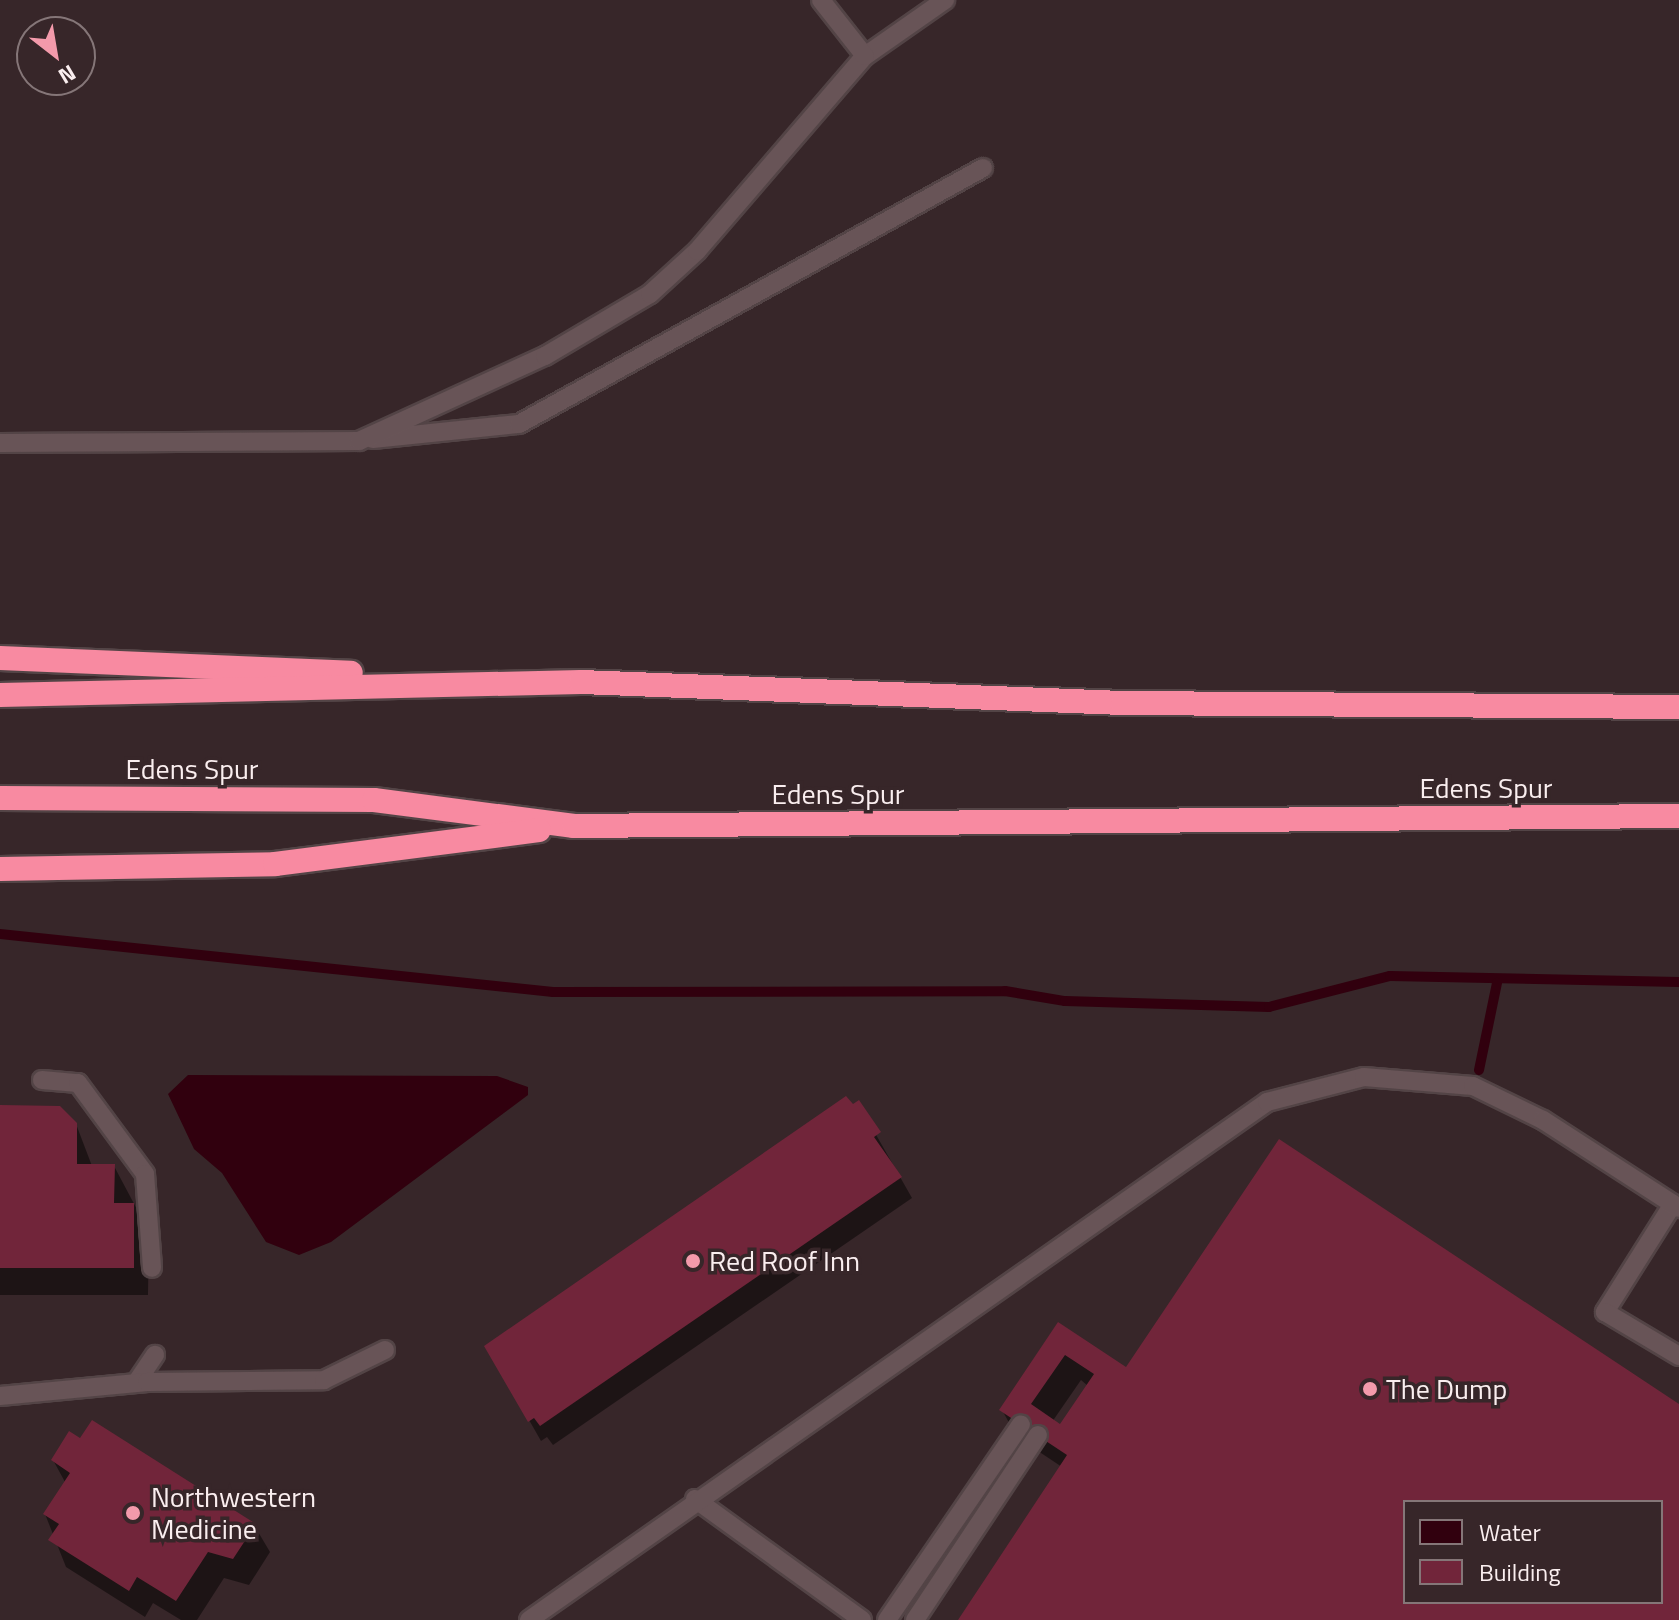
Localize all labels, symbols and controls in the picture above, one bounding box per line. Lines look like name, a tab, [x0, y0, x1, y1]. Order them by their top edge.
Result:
north arrow	[16, 16, 96, 96]
text: N	[52, 56, 83, 93]
street label: Edens Spur	[126, 752, 258, 786]
street label: Edens Spur	[1420, 771, 1552, 805]
street label: Edens Spur	[772, 777, 904, 811]
place label: Red Roof Inn	[709, 1244, 860, 1278]
marker: Red Roof Inn	[684, 1252, 702, 1270]
place label: The Dump	[1386, 1372, 1507, 1406]
marker: The Dump	[1361, 1380, 1379, 1398]
place label: Northwestern Medicine	[151, 1480, 316, 1546]
legend	[1403, 1500, 1663, 1604]
marker: Northwestern Medicine	[122, 1502, 144, 1524]
text: Water	[1479, 1514, 1541, 1550]
text: Building	[1479, 1554, 1561, 1590]

